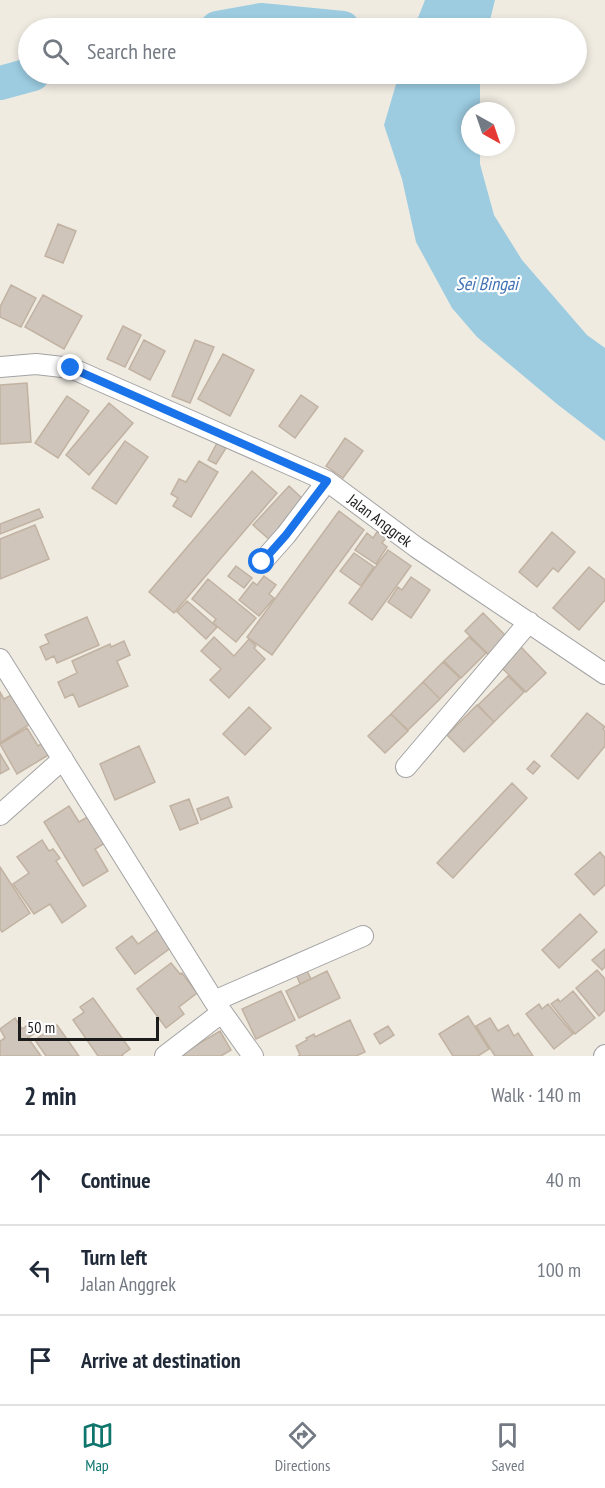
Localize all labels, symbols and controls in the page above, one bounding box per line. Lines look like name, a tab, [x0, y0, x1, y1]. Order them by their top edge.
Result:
search box	[18, 18, 587, 84]
icon: search	[39, 35, 72, 68]
text: Search here	[87, 37, 176, 65]
north arrow	[461, 102, 515, 156]
water label: Sei Bingai	[456, 272, 520, 295]
route end	[57, 354, 83, 380]
street label: Jalan Anggrek	[343, 489, 417, 551]
route start	[248, 548, 274, 574]
scale bar	[18, 1014, 159, 1042]
text: 50 m	[27, 1017, 55, 1037]
text: 2 min	[24, 1079, 77, 1112]
text: Walk · 140 m	[491, 1082, 581, 1108]
icon: ahead	[24, 1164, 57, 1197]
text: Continue	[81, 1166, 151, 1194]
text: 40 m	[546, 1167, 581, 1193]
text: Turn left	[81, 1243, 147, 1271]
icon: left	[24, 1254, 57, 1287]
text: 100 m	[537, 1257, 581, 1283]
text: Jalan Anggrek	[81, 1271, 176, 1297]
icon: arrive	[24, 1344, 57, 1377]
text: Arrive at destination	[81, 1346, 241, 1374]
tab: Map	[81, 1419, 114, 1475]
tab: Directions	[275, 1419, 330, 1475]
tab: Saved	[491, 1419, 524, 1475]

